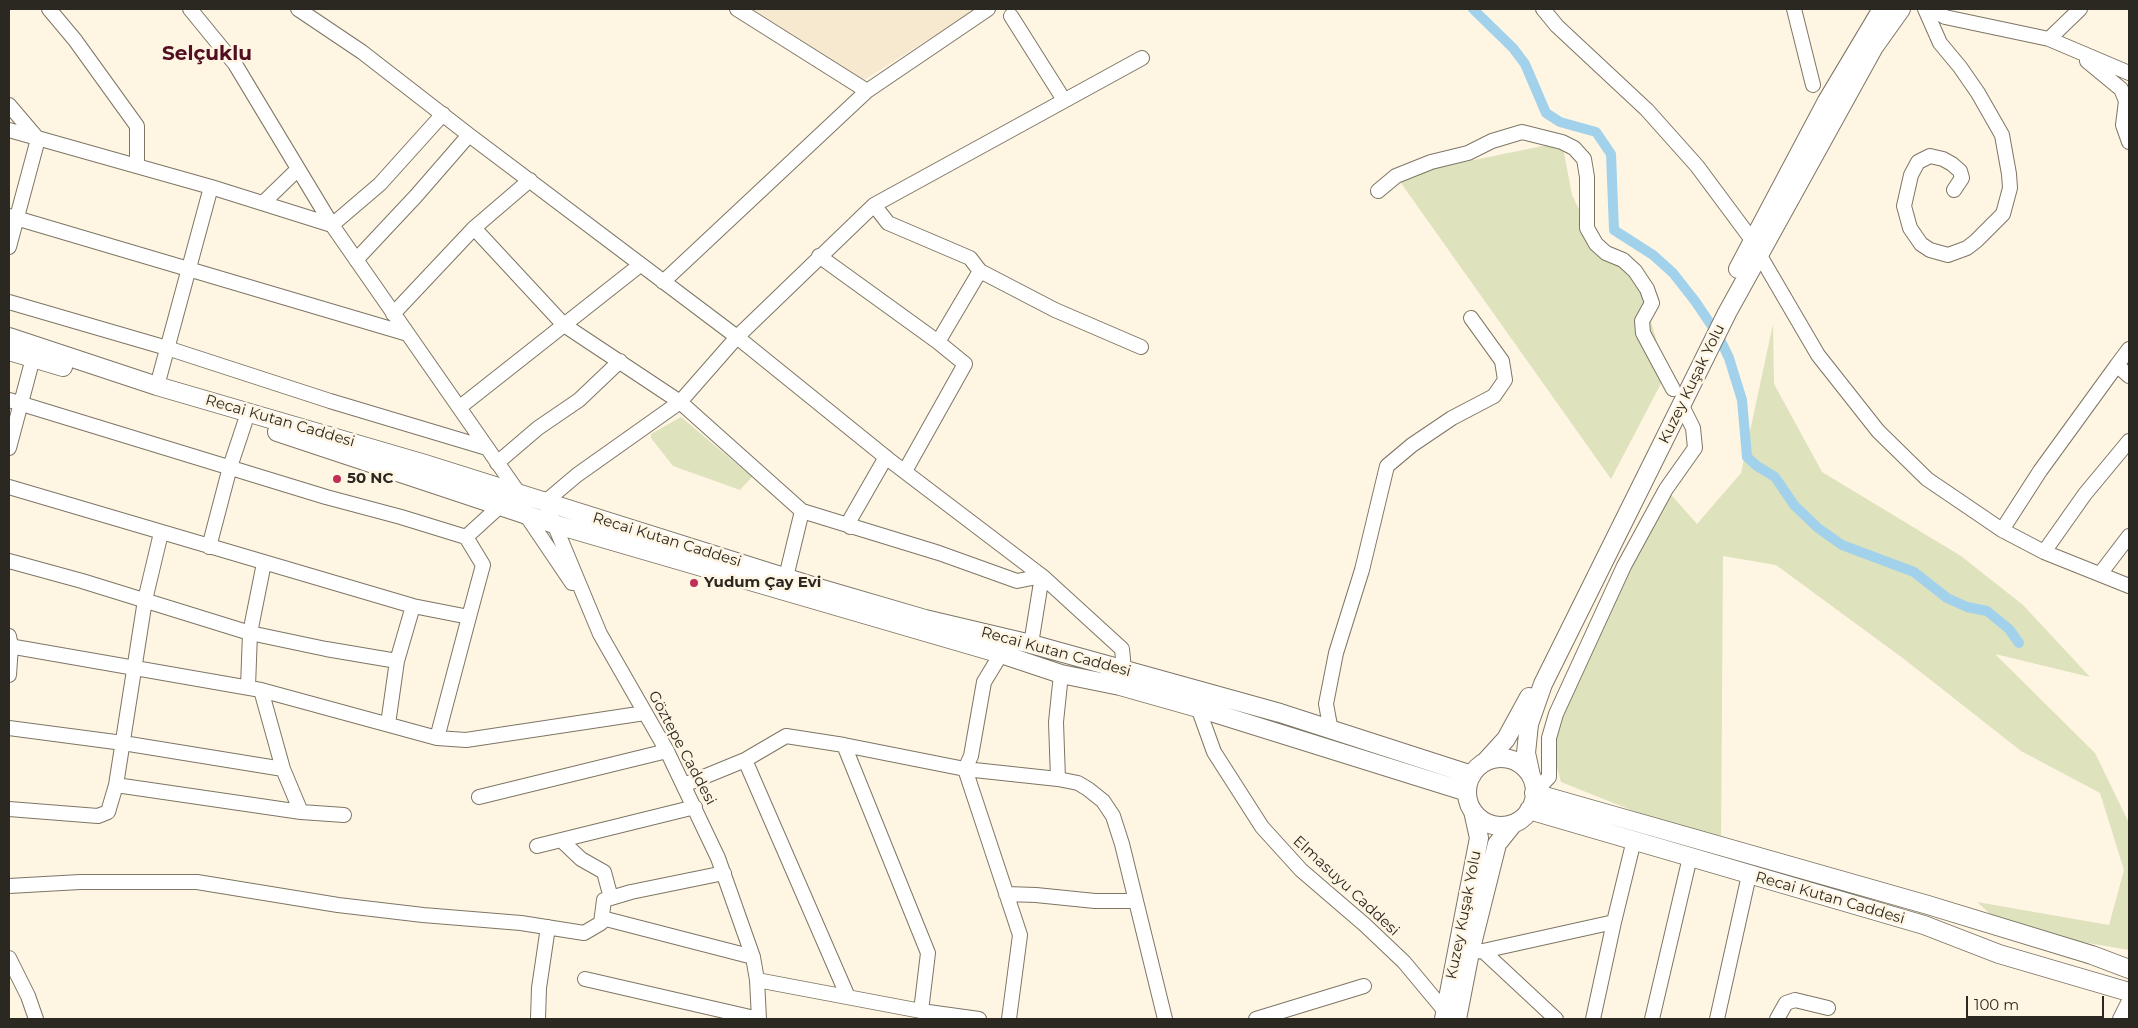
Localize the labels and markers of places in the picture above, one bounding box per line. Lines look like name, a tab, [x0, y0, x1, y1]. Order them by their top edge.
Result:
place label: 50 NC	[347, 470, 393, 488]
marker: 50 NC	[331, 473, 343, 485]
place label: Yudum Çay Evi	[704, 574, 821, 592]
marker: Yudum Çay Evi	[688, 577, 700, 589]

